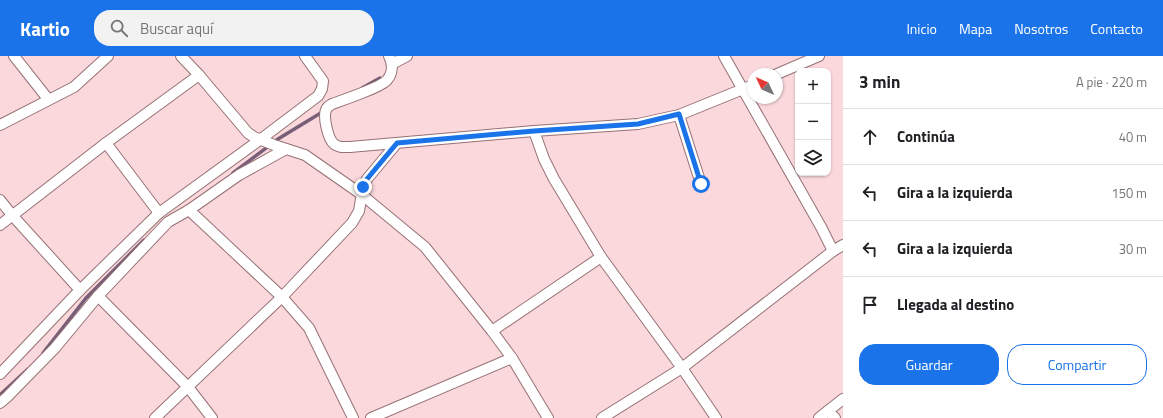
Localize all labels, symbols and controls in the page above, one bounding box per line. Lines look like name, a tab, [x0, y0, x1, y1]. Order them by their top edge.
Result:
search box	[94, 10, 374, 46]
text: Kartio	[20, 14, 70, 43]
icon: search	[108, 17, 130, 39]
text: Buscar aquí	[140, 17, 213, 40]
text: Inicio	[906, 18, 937, 39]
text: Mapa	[959, 18, 992, 39]
text: Nosotros	[1014, 18, 1068, 39]
text: Contacto	[1090, 18, 1143, 39]
north arrow	[747, 68, 783, 104]
map controls	[795, 68, 831, 176]
button: +	[795, 68, 831, 104]
text: 3 min	[859, 69, 900, 95]
text: A pie · 220 m	[1076, 72, 1147, 92]
button: −	[795, 104, 831, 140]
text: Continúa	[897, 125, 955, 148]
icon: ahead	[859, 126, 881, 148]
text: 40 m	[1119, 127, 1147, 147]
button: layers	[795, 140, 831, 176]
route start	[692, 175, 710, 193]
route end	[354, 178, 372, 196]
text: Gira a la izquierda	[897, 181, 1013, 204]
icon: left	[859, 182, 881, 204]
text: 150 m	[1111, 183, 1147, 203]
text: Gira a la izquierda	[897, 237, 1013, 260]
icon: left	[859, 238, 881, 260]
text: 30 m	[1119, 239, 1147, 259]
text: Llegada al destino	[897, 293, 1014, 316]
icon: arrive	[859, 294, 881, 316]
button: Guardar	[859, 344, 999, 385]
button: Compartir	[1007, 344, 1147, 385]

